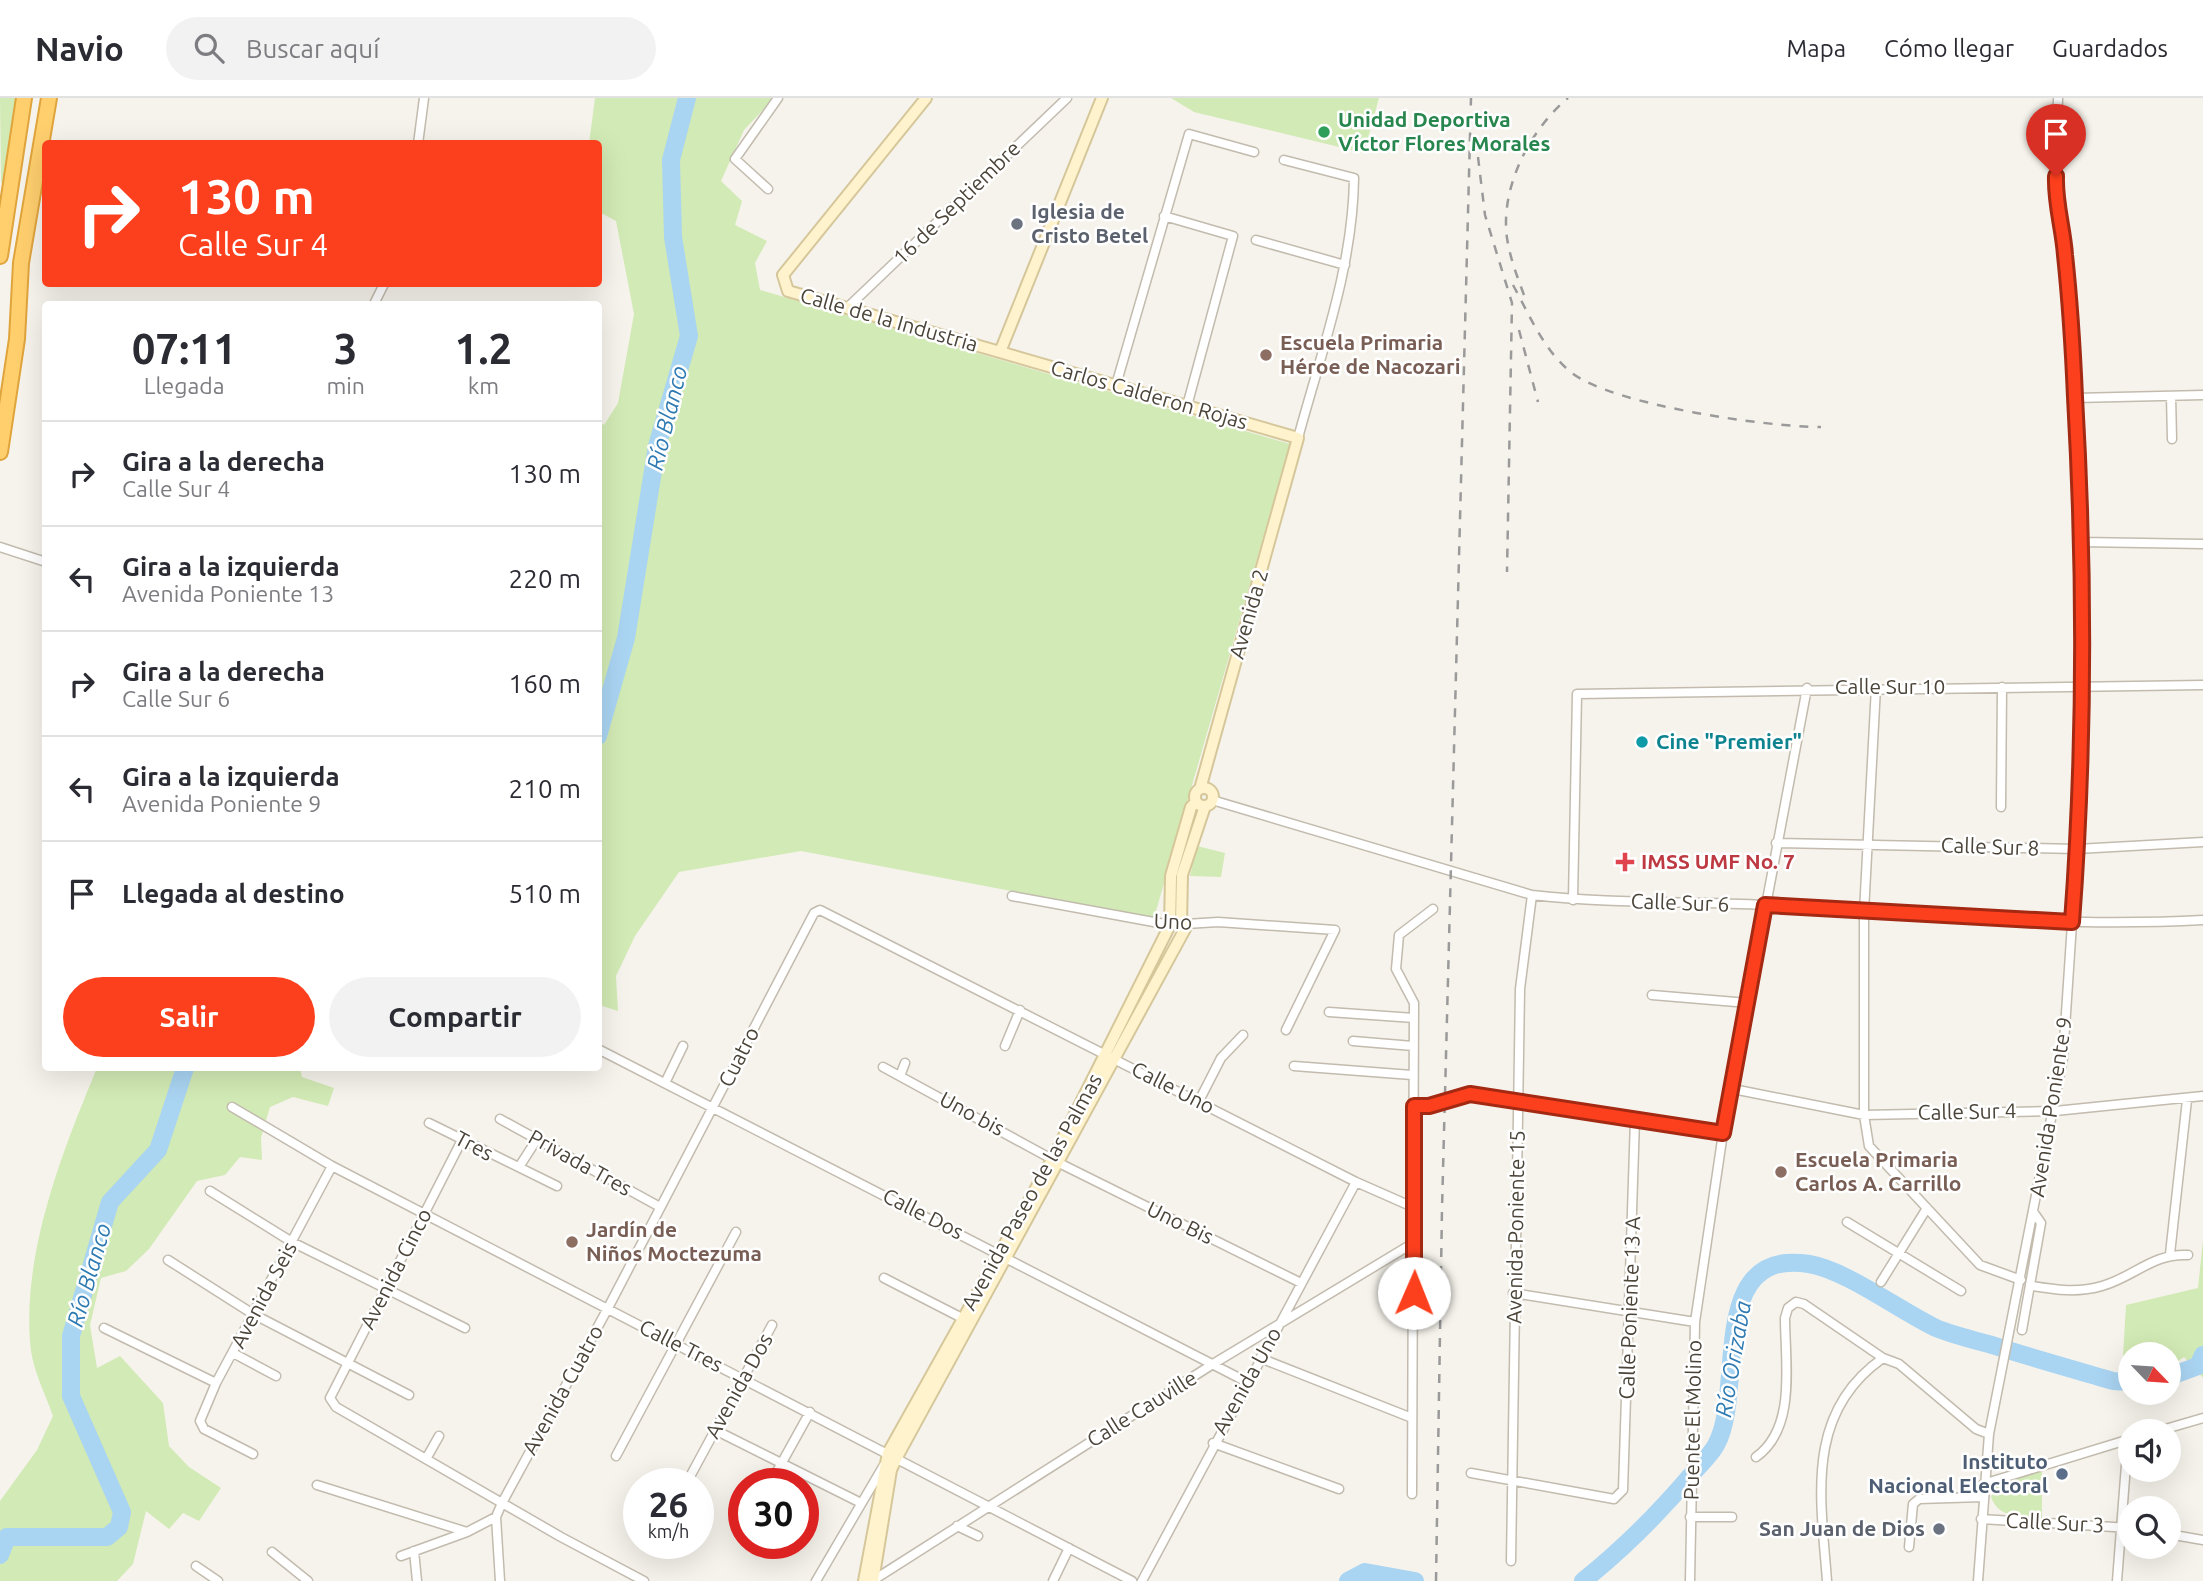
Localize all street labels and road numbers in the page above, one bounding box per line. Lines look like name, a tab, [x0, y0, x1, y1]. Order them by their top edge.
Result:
street label: 16 de Septiembre	[888, 136, 1025, 269]
street label: Calle de la Industria	[798, 282, 981, 356]
street label: Carlos Calderon Rojas	[1048, 354, 1251, 434]
street label: Avenida 2	[1224, 566, 1272, 661]
street label: Calle Sur 10	[1835, 674, 1945, 698]
street label: Calle Sur 8	[1940, 832, 2040, 860]
street label: Calle Sur 6	[1630, 888, 1730, 916]
street label: Uno	[1153, 908, 1193, 934]
street label: Avenida Poniente 9	[2024, 1015, 2076, 1199]
street label: Cuatro	[713, 1023, 763, 1090]
street label: Calle Uno	[1128, 1056, 1219, 1118]
street label: Avenida Paseo de las Palmas	[956, 1069, 1106, 1314]
street label: Uno bis	[936, 1086, 1009, 1140]
street label: Calle Sur 4	[1917, 1098, 2017, 1124]
street label: Privada Tres	[525, 1124, 636, 1200]
street label: Tres	[451, 1125, 498, 1165]
street label: Avenida Poniente 15	[1501, 1130, 1529, 1324]
street label: Calle Dos	[879, 1183, 968, 1244]
street label: Uno Bis	[1143, 1196, 1218, 1248]
street label: Avenida Cinco	[354, 1204, 436, 1333]
street label: Calle Poniente 13 A	[1614, 1216, 1644, 1400]
street label: Avenida Seis	[225, 1237, 301, 1352]
street label: Calle Tres	[636, 1314, 727, 1376]
street label: Avenida Cuatro	[517, 1321, 608, 1458]
street label: Avenida Uno	[1207, 1323, 1285, 1438]
street label: Avenida Dos	[699, 1329, 777, 1442]
street label: Puente El Molino	[1679, 1340, 1705, 1500]
street label: Calle Cauville	[1082, 1365, 1201, 1451]
street label: Calle Sur 3	[2005, 1507, 2105, 1537]

